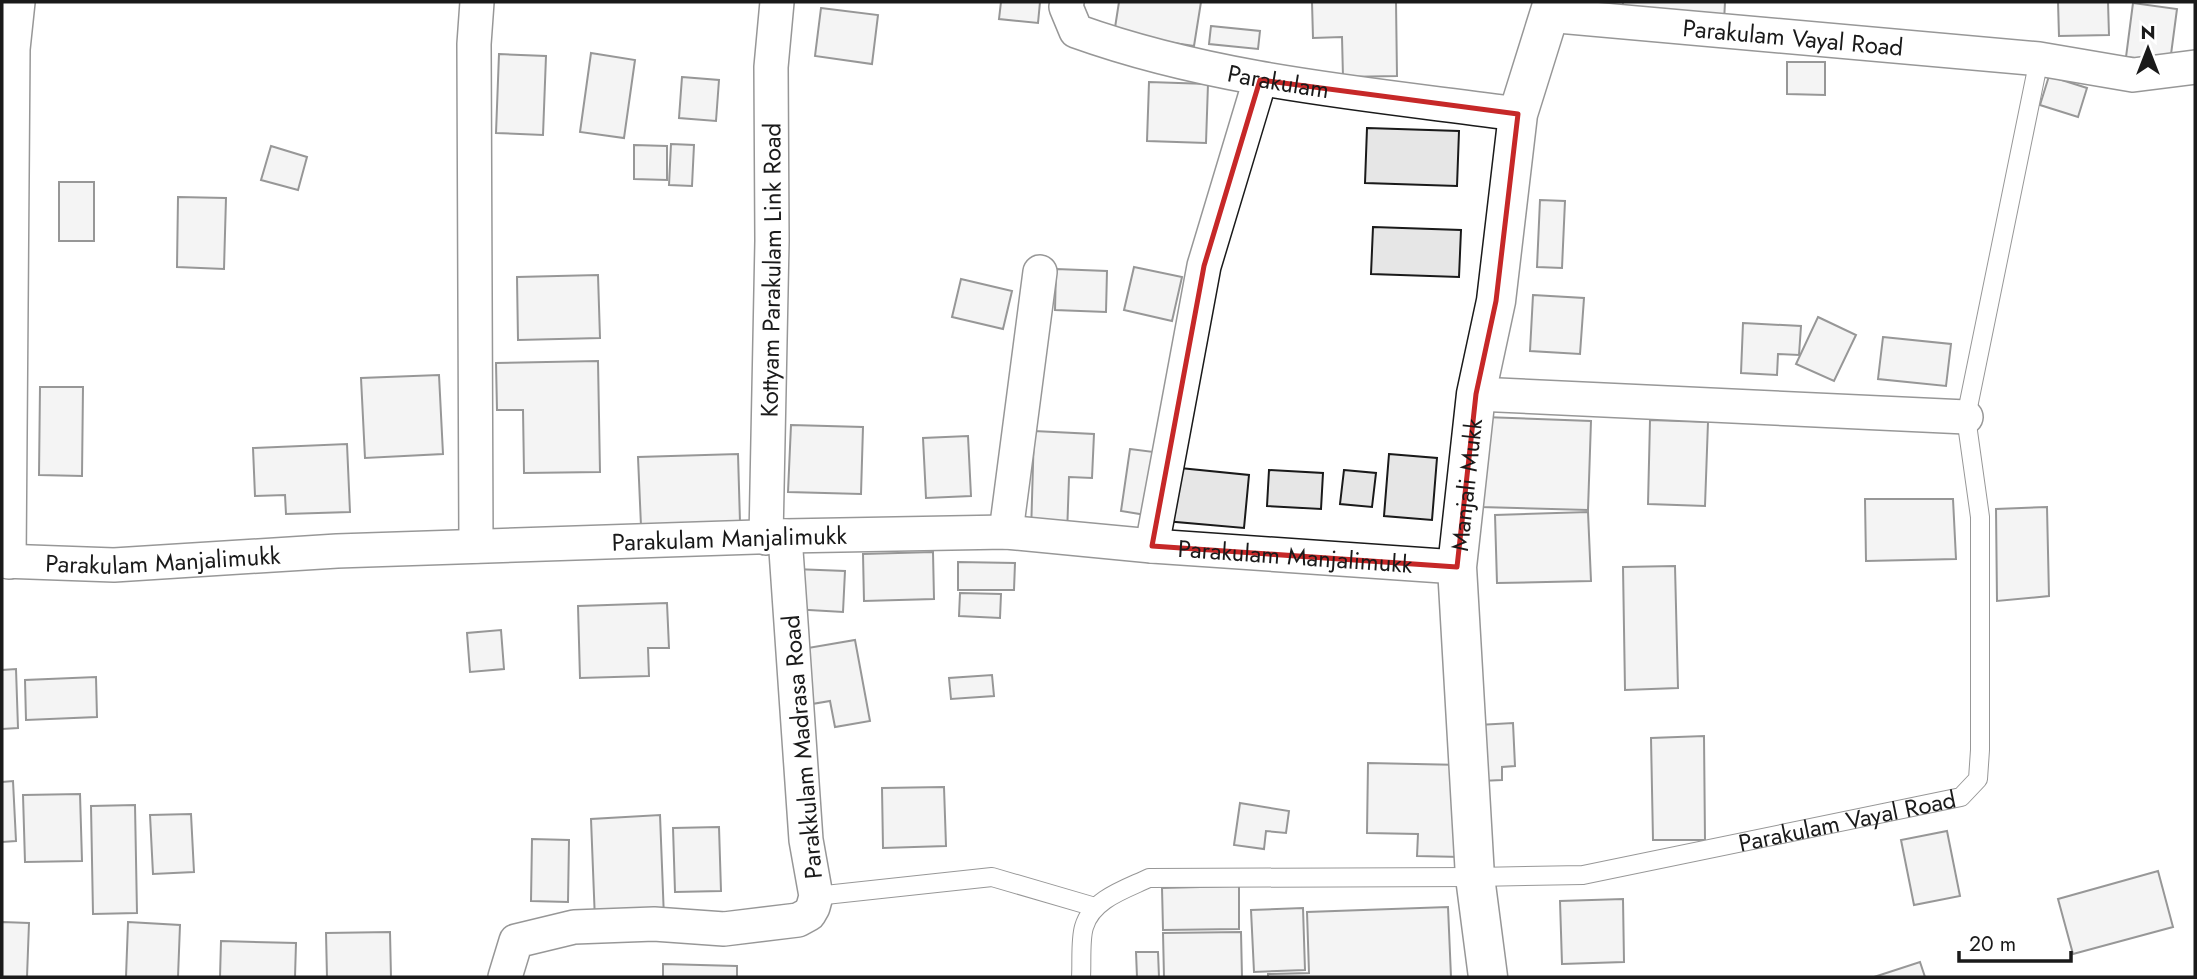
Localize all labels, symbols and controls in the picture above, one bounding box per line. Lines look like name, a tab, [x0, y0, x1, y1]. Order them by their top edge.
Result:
street label: Parakulam Vayal Road	[1681, 10, 1905, 64]
north arrow	[2113, 14, 2183, 84]
text: N	[2140, 19, 2156, 46]
street label: Parakulam	[1225, 55, 1332, 107]
street label: Kottyam Parakulam Link Road	[751, 123, 790, 418]
street label: Manjali Mukk	[1441, 416, 1491, 553]
street label: Parakulam Manjalimukk	[611, 517, 848, 559]
street label: Parakulam Manjalimukk	[1177, 530, 1414, 581]
street label: Parakulam Manjalimukk	[45, 537, 282, 583]
street label: Parakkulam Madrasa Road	[773, 614, 831, 880]
street label: Parakulam Vayal Road	[1735, 781, 1959, 860]
scale bar	[1959, 920, 2071, 964]
text: 20 m	[1969, 929, 2016, 959]

